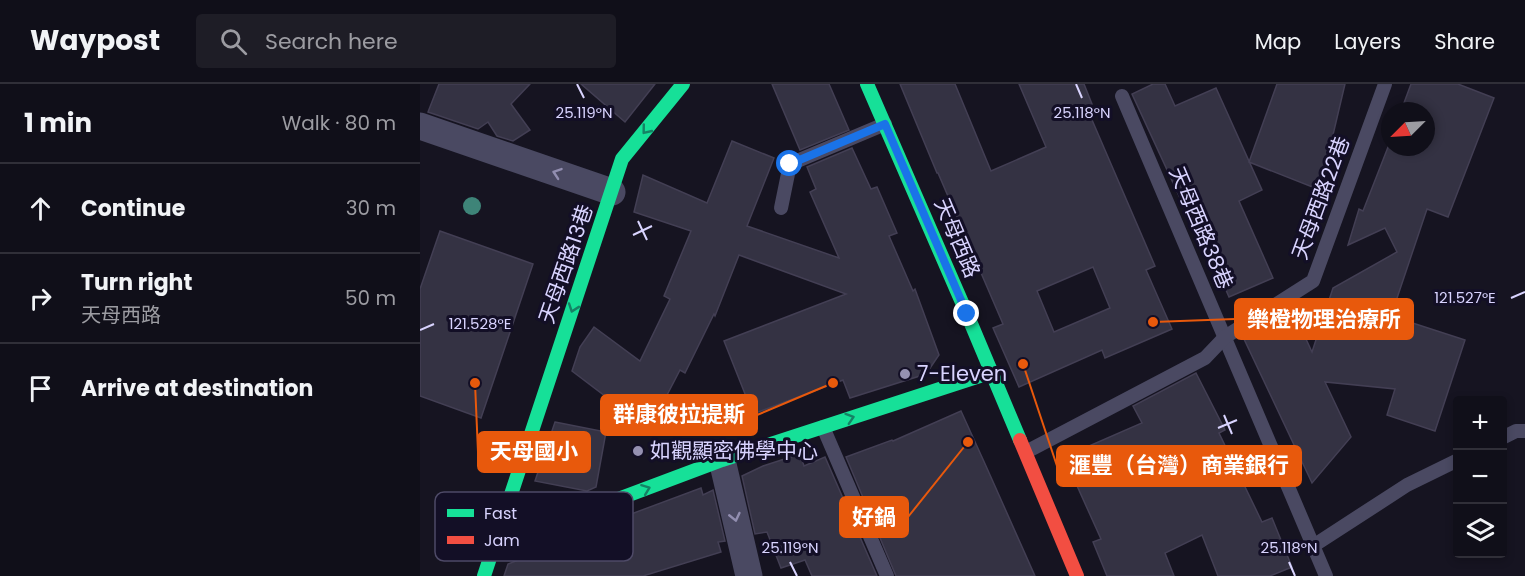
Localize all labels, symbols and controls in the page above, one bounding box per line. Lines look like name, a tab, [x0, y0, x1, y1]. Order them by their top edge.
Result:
search box	[196, 14, 616, 68]
text: Waypost	[30, 21, 160, 60]
icon: search	[217, 25, 250, 58]
text: Search here	[265, 26, 398, 57]
text: Map	[1255, 27, 1301, 56]
text: Layers	[1334, 27, 1401, 56]
text: Share	[1434, 27, 1495, 56]
text: 25.119°N	[556, 102, 612, 123]
text: 25.118°N	[1054, 102, 1110, 123]
north arrow	[1381, 102, 1435, 156]
text: 1 min	[24, 105, 92, 141]
text: Walk · 80 m	[282, 109, 396, 137]
one-way arrow	[643, 123, 654, 134]
street label: 天母西路22巷	[1285, 132, 1356, 263]
route start	[776, 150, 802, 176]
street label: 天母西路38巷	[1163, 162, 1240, 294]
one-way arrow	[552, 168, 563, 181]
icon: ahead	[24, 192, 57, 225]
text: Continue	[81, 193, 185, 224]
street label: 天母西路	[928, 193, 987, 282]
text: 30 m	[346, 194, 396, 222]
street label: 天母西路13巷	[532, 200, 599, 327]
text: Turn right	[81, 267, 192, 298]
icon: right	[24, 282, 57, 315]
text: 50 m	[345, 284, 396, 312]
text: 121.527°E	[1434, 287, 1496, 308]
callout: 樂橙物理治療所	[1235, 299, 1413, 339]
route end	[953, 300, 979, 326]
text: 天母西路	[81, 301, 161, 329]
one-way arrow	[568, 302, 581, 313]
text: 樂橙物理治療所	[1247, 304, 1401, 335]
text: 121.528°E	[449, 313, 511, 334]
place label: 7-Eleven	[917, 359, 1007, 388]
marker: 7-Eleven	[898, 367, 912, 381]
icon: arrive	[24, 372, 57, 405]
text: Arrive at destination	[81, 373, 313, 404]
callout: 群康彼拉提斯	[601, 395, 757, 435]
map controls	[1453, 396, 1507, 558]
button: +	[1453, 396, 1507, 450]
text: 群康彼拉提斯	[613, 399, 745, 430]
one-way arrow	[844, 413, 855, 426]
callout: 天母國小	[478, 432, 590, 472]
text: 天母國小	[490, 436, 578, 467]
place label: 如觀顯密佛學中心	[650, 436, 818, 465]
marker: 如觀顯密佛學中心	[631, 444, 645, 458]
callout: 滙豐（台灣）商業銀行	[1057, 446, 1301, 486]
text: 滙豐（台灣）商業銀行	[1069, 450, 1289, 481]
button: −	[1453, 450, 1507, 504]
one-way arrow	[640, 483, 651, 496]
legend	[435, 492, 633, 561]
callout: 好鍋	[840, 497, 908, 537]
text: Fast	[484, 502, 517, 525]
text: 好鍋	[852, 502, 896, 533]
button: layers	[1453, 504, 1507, 558]
one-way arrow	[728, 512, 741, 522]
text: Jam	[484, 529, 520, 552]
text: 25.119°N	[762, 537, 818, 558]
text: 25.118°N	[1261, 537, 1317, 558]

